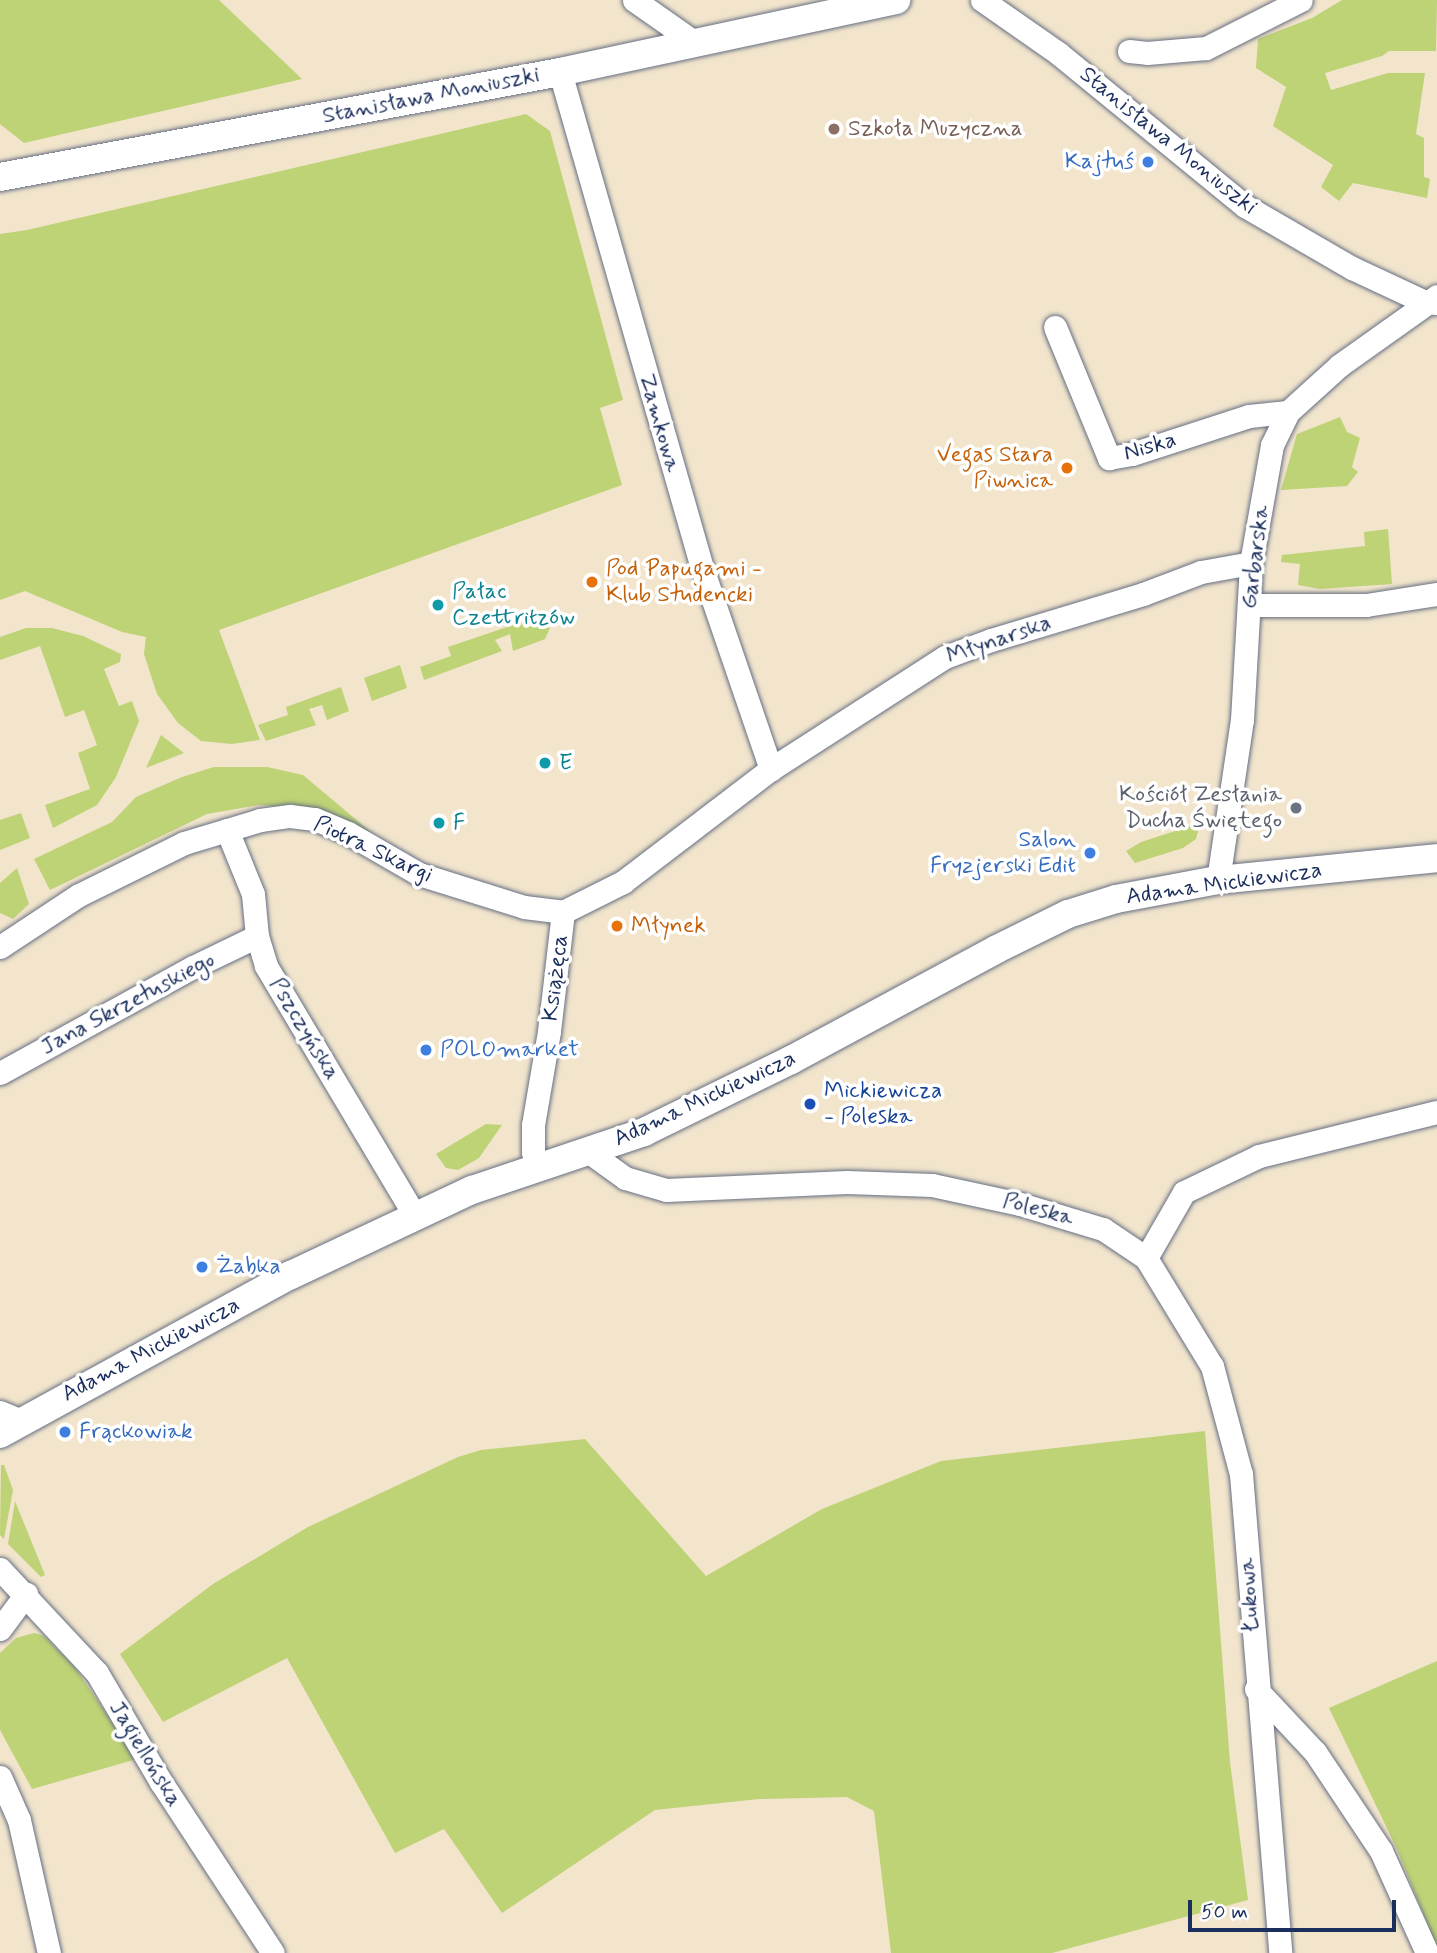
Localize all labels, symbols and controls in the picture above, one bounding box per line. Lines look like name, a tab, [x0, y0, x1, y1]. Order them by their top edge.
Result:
street label: Stanisława Moniuszki	[1074, 61, 1262, 221]
street label: Stanisława Moniuszki	[321, 62, 541, 130]
place label: Szkoła Muzyczna	[848, 115, 1025, 143]
marker: Szkoła Muzyczna	[826, 121, 842, 137]
place label: Kajtuś	[1065, 148, 1134, 176]
marker: Kajtuś	[1140, 154, 1156, 170]
street label: Zamkowa	[632, 371, 686, 475]
street label: Niska	[1121, 426, 1179, 468]
place label: Vegas Stara Piwnica	[937, 441, 1053, 495]
marker: Vegas Stara Piwnica	[1059, 460, 1075, 476]
street label: Garbarska	[1236, 503, 1276, 611]
place label: Pod Papugami - Klub Studencki	[606, 555, 753, 609]
marker: Pod Papugami - Klub Studencki	[584, 574, 600, 590]
place label: Pałac Czettritzów	[452, 578, 575, 632]
marker: Pałac Czettritzów	[430, 597, 446, 613]
street label: Młynarska	[943, 609, 1055, 671]
place label: E	[559, 749, 572, 777]
marker: E	[537, 755, 553, 771]
place label: Kościół Zesłania Ducha Świętego	[1119, 781, 1282, 835]
marker: Kościół Zesłania Ducha Świętego	[1288, 800, 1304, 816]
place label: F	[453, 809, 465, 837]
street label: Piotra Skargi	[309, 810, 437, 890]
marker: F	[431, 815, 447, 831]
place label: Salon Fryzjerski Edit	[930, 826, 1076, 880]
marker: Salon Fryzjerski Edit	[1082, 845, 1098, 861]
street label: Adama Mickiewicza	[1125, 857, 1323, 911]
place label: Młynek	[631, 912, 706, 940]
marker: Młynek	[609, 918, 625, 934]
street label: Książęca	[537, 933, 575, 1023]
street label: Jana Skrzetuskiego	[35, 946, 221, 1062]
street label: Pszczyńska	[263, 973, 345, 1085]
place label: POLOmarket	[440, 1036, 579, 1064]
marker: POLOmarket	[418, 1042, 434, 1058]
street label: Adama Mickiewicza	[610, 1045, 800, 1153]
place label: Mickiewicza - Poleska	[824, 1077, 942, 1131]
marker: Mickiewicza - Poleska	[802, 1096, 818, 1112]
street label: Poleska	[1000, 1187, 1076, 1233]
place label: Żabka	[216, 1253, 281, 1281]
marker: Żabka	[194, 1259, 210, 1275]
street label: Adama Mickiewicza	[58, 1292, 244, 1408]
place label: Frąckowiak	[79, 1418, 193, 1446]
marker: Frąckowiak	[57, 1424, 73, 1440]
street label: Łukowa	[1234, 1557, 1266, 1633]
street label: Jagiellońska	[103, 1696, 187, 1812]
scale bar	[1192, 1886, 1400, 1930]
text: 50 m	[1201, 1898, 1248, 1926]

